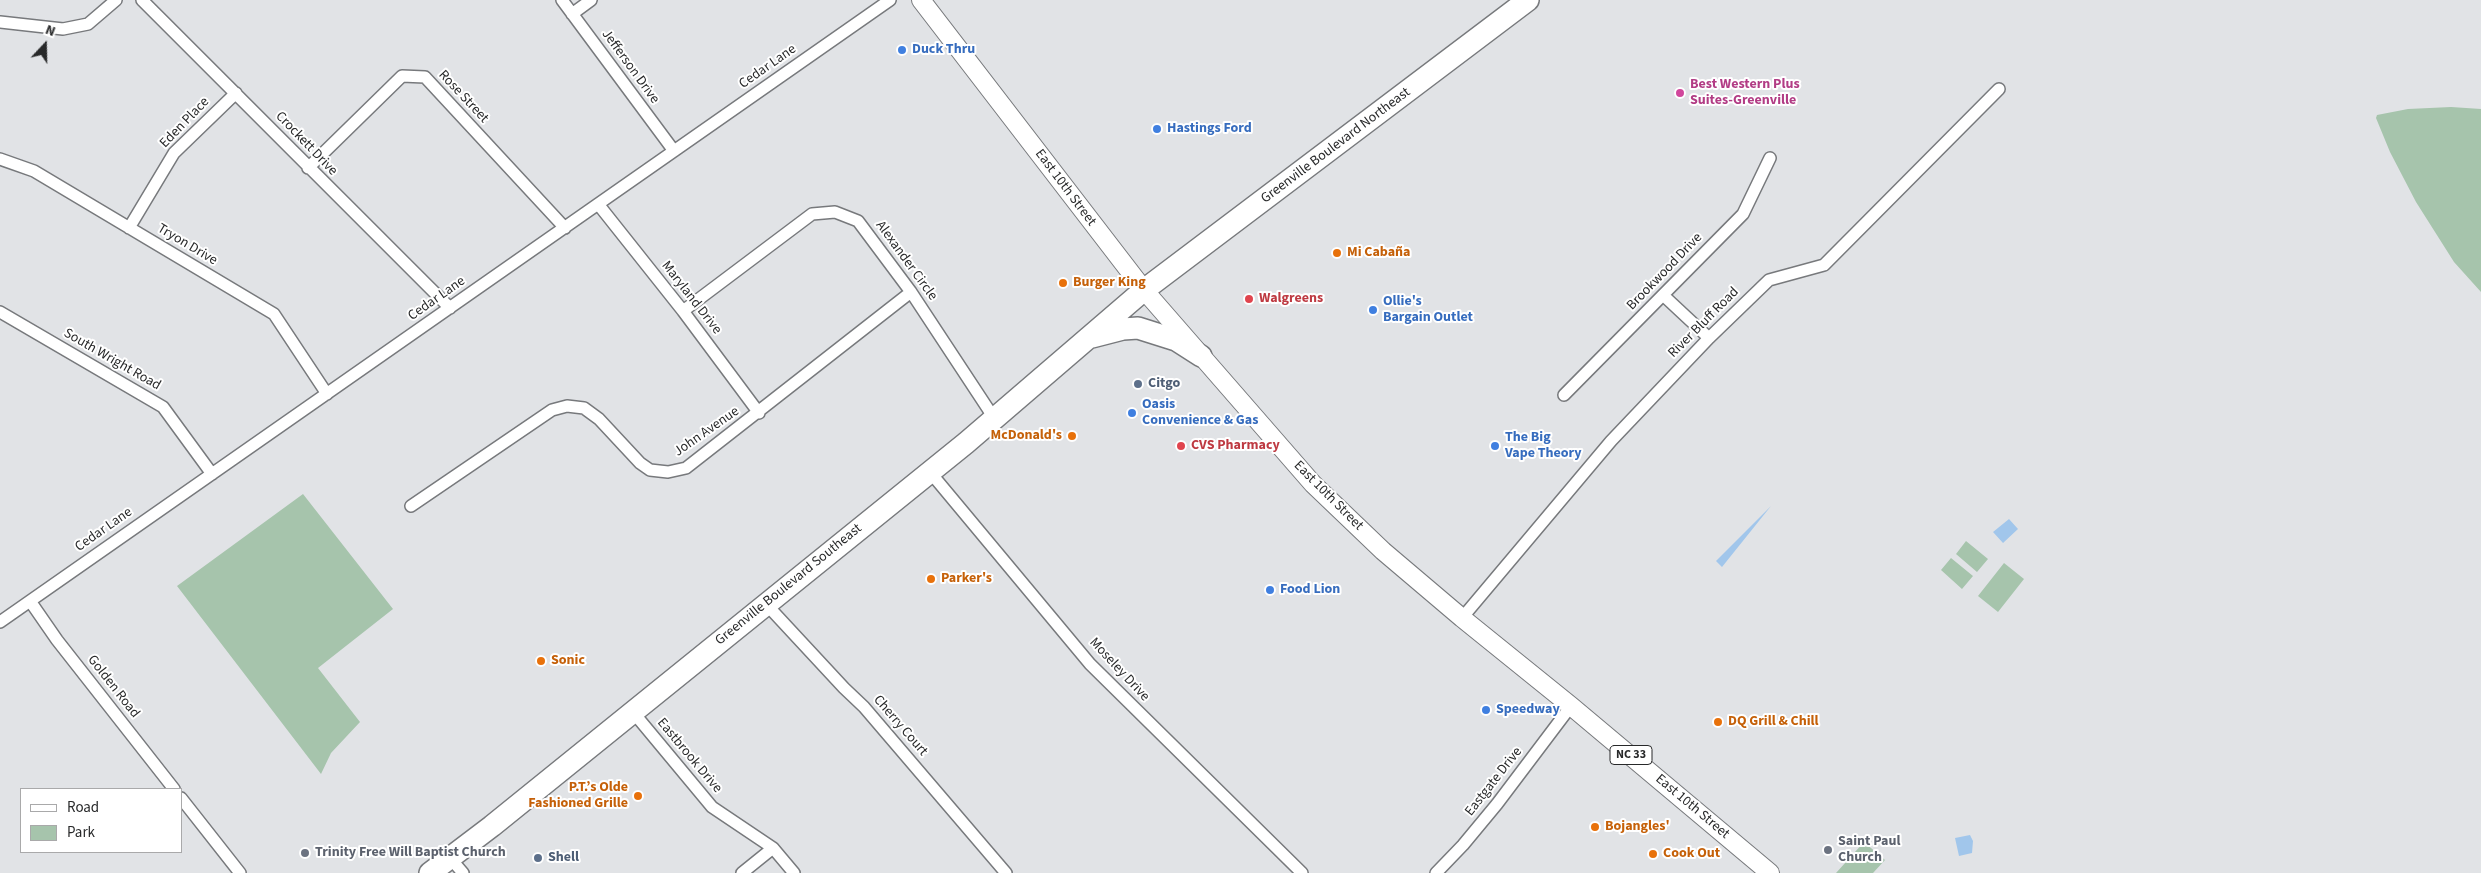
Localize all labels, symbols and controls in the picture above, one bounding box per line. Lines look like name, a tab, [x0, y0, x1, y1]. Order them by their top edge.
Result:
north arrow	[20, 20, 70, 70]
text: N	[42, 20, 58, 42]
street label: Jefferson Drive	[597, 27, 663, 107]
street label: Cedar Lane	[736, 41, 800, 93]
place label: Duck Thru	[912, 42, 975, 58]
marker: Duck Thru	[896, 44, 908, 56]
street label: Rose Street	[434, 67, 492, 127]
place label: Best Western Plus Suites-Greenville	[1690, 77, 1800, 110]
street label: Greenville Boulevard Northeast	[1258, 84, 1414, 208]
marker: Best Western Plus Suites-Greenville	[1674, 87, 1686, 99]
street label: Eden Place	[157, 94, 213, 152]
street label: Crockett Drive	[271, 108, 341, 180]
place label: Hastings Ford	[1167, 121, 1252, 137]
marker: Hastings Ford	[1151, 123, 1163, 135]
street label: East 10th Street	[1031, 146, 1099, 230]
street label: Alexander Circle	[872, 218, 940, 304]
street label: Tryon Drive	[154, 221, 220, 269]
street label: Brookwood Drive	[1624, 230, 1706, 314]
place label: Mi Cabaña	[1347, 245, 1410, 261]
marker: Mi Cabaña	[1331, 247, 1343, 259]
street label: Maryland Drive	[657, 258, 725, 338]
street label: Cedar Lane	[405, 273, 469, 325]
place label: Burger King	[1073, 275, 1146, 291]
marker: Burger King	[1057, 277, 1069, 289]
street label: River Bluff Road	[1665, 284, 1743, 362]
place label: Walgreens	[1259, 291, 1323, 307]
marker: Walgreens	[1243, 293, 1255, 305]
place label: Ollie's Bargain Outlet	[1383, 294, 1473, 326]
marker: Ollie's Bargain Outlet	[1367, 304, 1379, 316]
street label: South Wright Road	[60, 325, 164, 395]
place label: Citgo	[1148, 376, 1180, 392]
marker: Citgo	[1132, 378, 1144, 390]
place label: Oasis Convenience & Gas	[1142, 397, 1258, 430]
street label: John Avenue	[671, 403, 743, 461]
marker: Oasis Convenience & Gas	[1126, 407, 1138, 419]
place label: McDonald's	[991, 428, 1062, 444]
marker: McDonald's	[1066, 430, 1078, 442]
place label: The Big Vape Theory	[1505, 430, 1582, 462]
place label: CVS Pharmacy	[1191, 438, 1280, 454]
marker: CVS Pharmacy	[1175, 440, 1187, 452]
marker: The Big Vape Theory	[1489, 440, 1501, 452]
street label: East 10th Street	[1290, 458, 1366, 534]
street label: Cedar Lane	[72, 504, 136, 556]
street label: Greenville Boulevard Southeast	[712, 521, 866, 649]
place label: Parker's	[941, 571, 992, 587]
marker: Parker's	[925, 573, 937, 585]
place label: Food Lion	[1280, 582, 1340, 598]
marker: Food Lion	[1264, 584, 1276, 596]
street label: Moseley Drive	[1085, 635, 1153, 705]
street label: Golden Road	[83, 652, 143, 722]
place label: Sonic	[551, 653, 585, 669]
marker: Sonic	[535, 655, 547, 667]
street label: Cherry Court	[869, 692, 931, 760]
place label: Speedway	[1496, 702, 1560, 718]
marker: Speedway	[1480, 704, 1492, 716]
place label: DQ Grill & Chill	[1728, 714, 1819, 730]
street label: Eastbrook Drive	[653, 715, 725, 797]
marker: DQ Grill & Chill	[1712, 716, 1724, 728]
street label: Eastgate Drive	[1462, 744, 1526, 820]
road number: NC 33	[1610, 746, 1652, 764]
street label: East 10th Street	[1651, 771, 1733, 843]
place label: P.T.’s Olde Fashioned Grille	[528, 780, 628, 812]
legend	[20, 788, 182, 853]
marker: P.T.’s Olde Fashioned Grille	[632, 790, 644, 802]
text: Road	[67, 797, 99, 818]
place label: Bojangles'	[1605, 819, 1670, 835]
marker: Bojangles'	[1589, 821, 1601, 833]
text: Park	[67, 822, 95, 843]
place label: Saint Paul Church	[1838, 834, 1900, 866]
marker: Saint Paul Church	[1822, 844, 1834, 856]
place label: Trinity Free Will Baptist Church	[315, 845, 506, 861]
place label: Cook Out	[1663, 846, 1720, 862]
marker: Trinity Free Will Baptist Church	[299, 847, 311, 859]
marker: Cook Out	[1647, 848, 1659, 860]
place label: Shell	[548, 850, 579, 866]
marker: Shell	[532, 852, 544, 864]

